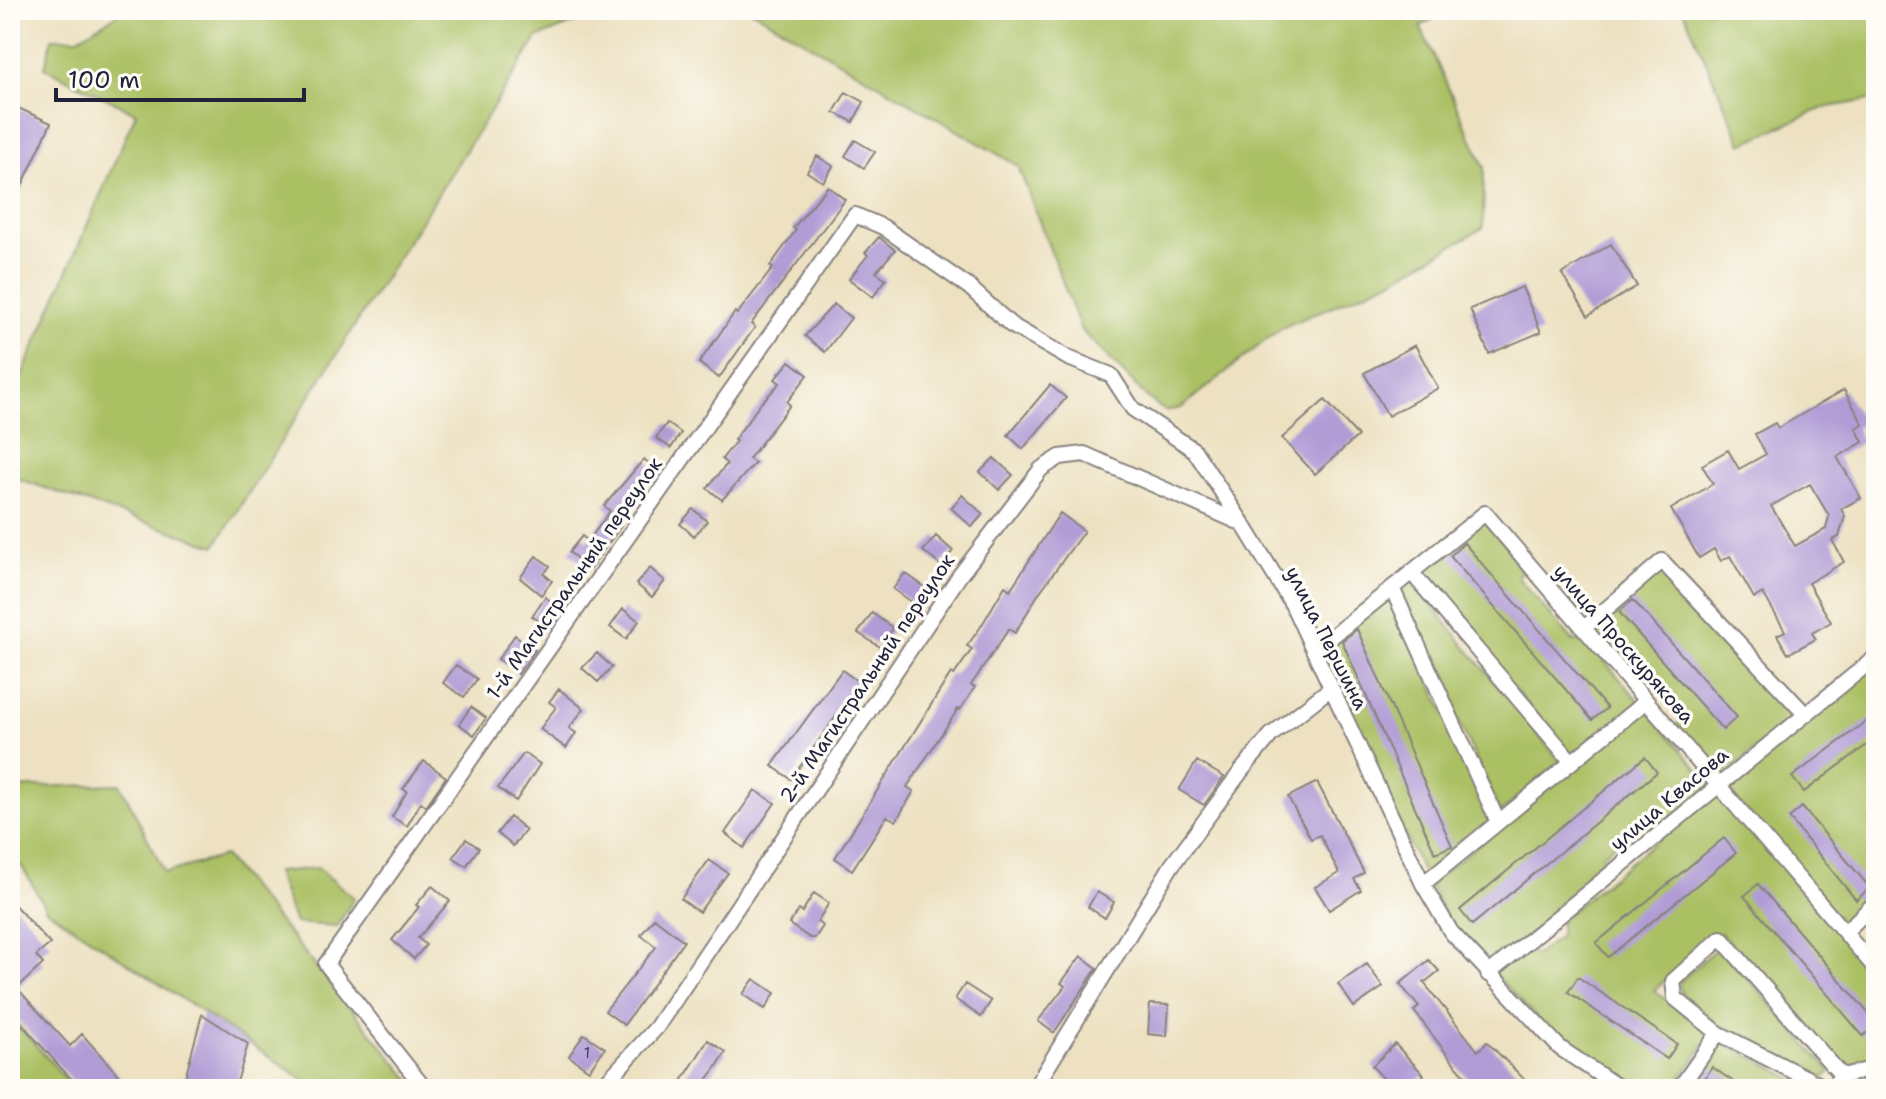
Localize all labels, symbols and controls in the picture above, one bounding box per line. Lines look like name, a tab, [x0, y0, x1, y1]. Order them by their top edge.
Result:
scale bar	[56, 52, 304, 102]
text: 100 m	[68, 64, 140, 96]
street label: 1-й Магистральный переулок	[480, 451, 668, 704]
street label: 2-й Магистральный переулок	[774, 548, 960, 808]
street label: улица Проскурякова	[1548, 559, 1701, 730]
street label: улица Першина	[1280, 562, 1375, 715]
street label: улица Квасова	[1604, 741, 1734, 856]
house number: 1	[584, 1042, 590, 1063]

